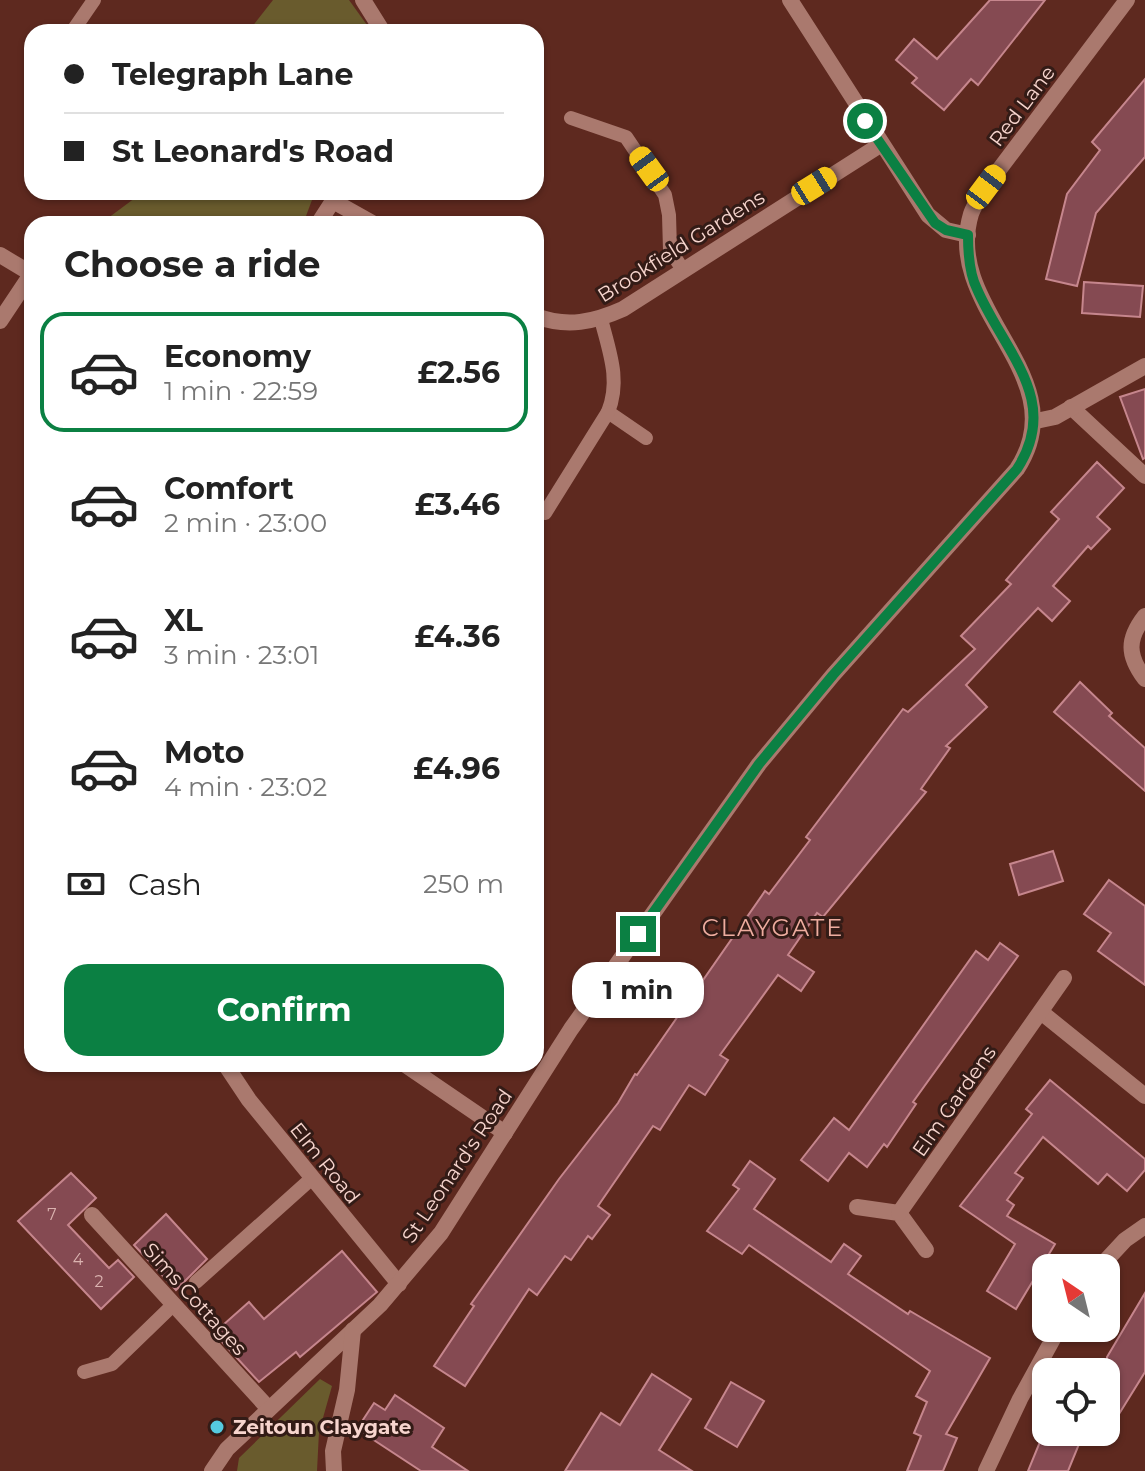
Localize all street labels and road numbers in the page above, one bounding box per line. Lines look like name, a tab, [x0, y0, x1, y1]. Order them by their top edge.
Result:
street label: Red Lane	[984, 61, 1060, 151]
street label: Brookfield Gardens	[593, 185, 769, 307]
street label: Elm Gardens	[907, 1041, 1001, 1161]
street label: St Leonard's Road	[397, 1085, 517, 1247]
street label: Elm Road	[285, 1118, 365, 1208]
street label: Sims Cottages	[138, 1238, 252, 1360]

